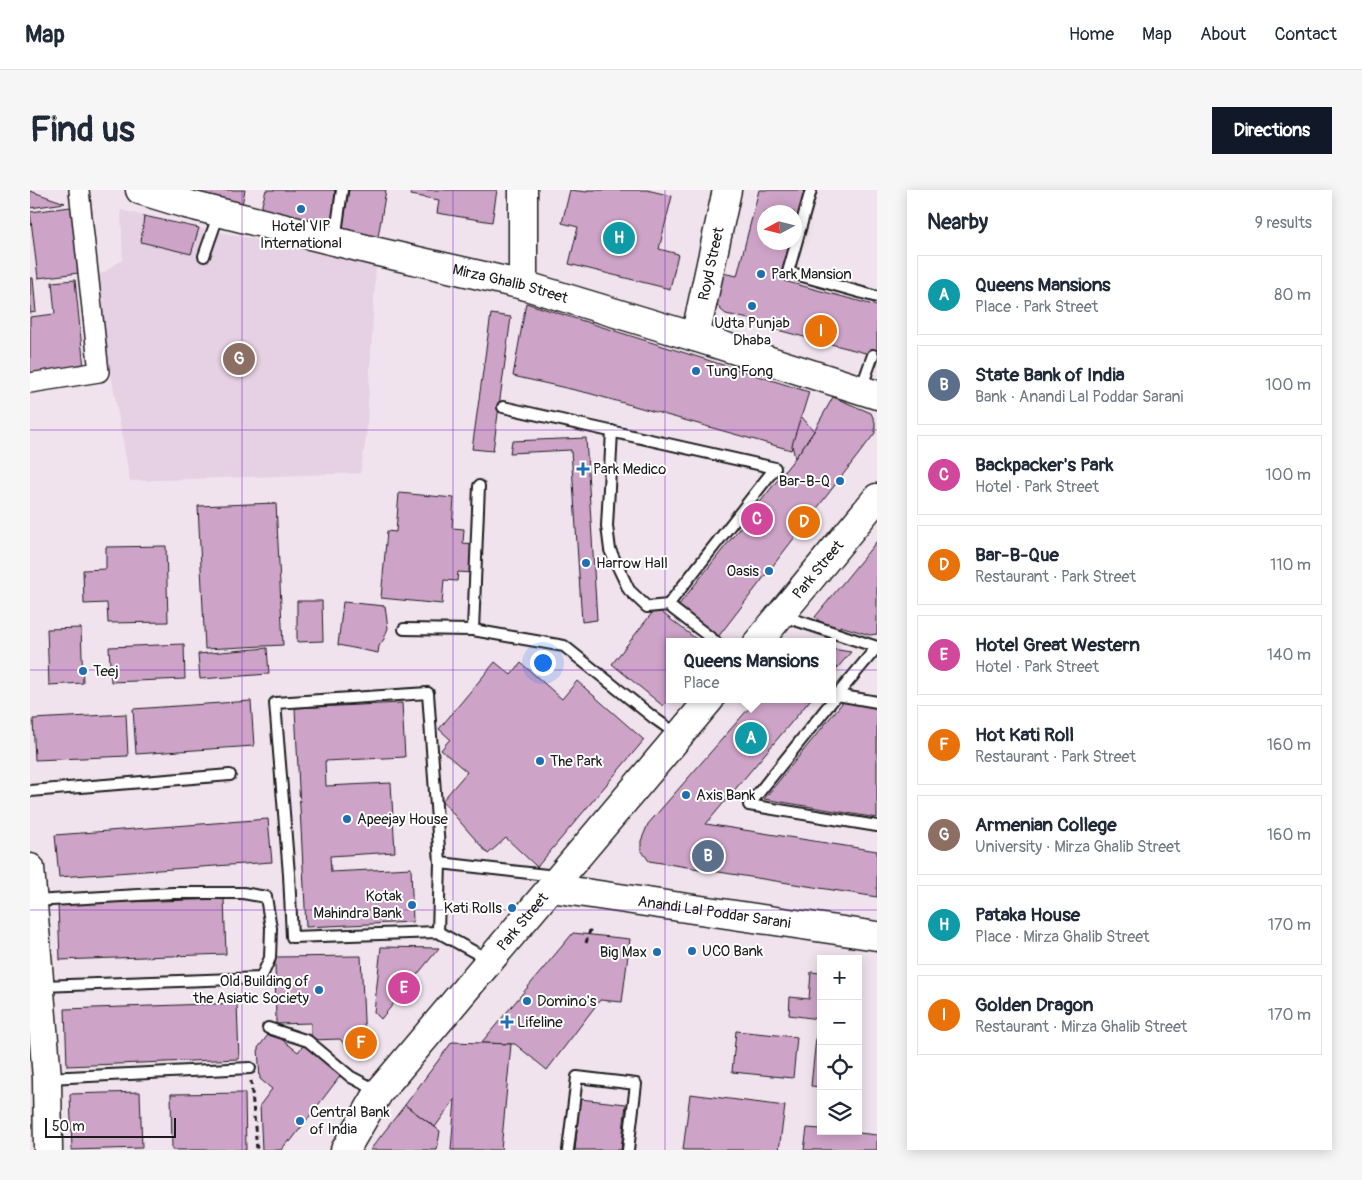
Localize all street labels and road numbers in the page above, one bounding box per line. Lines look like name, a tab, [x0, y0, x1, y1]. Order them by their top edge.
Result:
street label: Royd Street	[694, 224, 728, 302]
street label: Mirza Ghalib Street	[451, 260, 571, 308]
street label: Park Street	[788, 536, 848, 603]
street label: Park Street	[493, 888, 553, 955]
street label: Anandi Lal Poddar Sarani	[636, 891, 792, 933]

